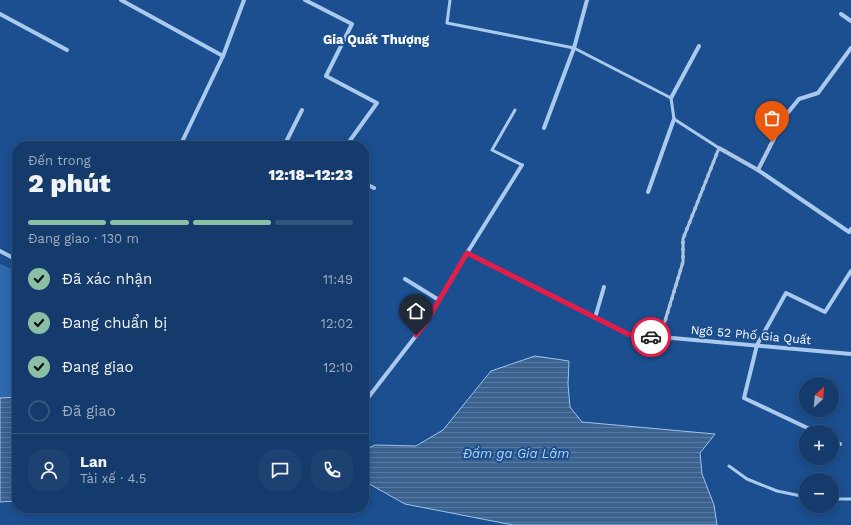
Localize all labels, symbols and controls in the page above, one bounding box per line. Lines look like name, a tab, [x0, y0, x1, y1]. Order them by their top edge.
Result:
district label: Gia Quất Thượng	[323, 32, 430, 47]
pin	[755, 101, 789, 142]
icon: bag	[761, 107, 783, 129]
text: Đến trong	[28, 153, 91, 168]
text: 12:18–12:23	[268, 166, 353, 184]
text: 2 phút	[28, 168, 111, 198]
text: Đang giao · 130 m	[28, 231, 139, 246]
icon: check	[28, 268, 50, 290]
text: Đã xác nhận	[62, 270, 152, 288]
text: 11:49	[323, 272, 353, 287]
pin	[399, 294, 433, 335]
icon: home	[405, 300, 427, 322]
icon: check	[28, 312, 50, 334]
text: Đang chuẩn bị	[62, 314, 167, 332]
text: 12:02	[321, 316, 353, 331]
courier	[631, 317, 671, 357]
street label: Ngõ 52 Phố Gia Quất	[690, 323, 812, 347]
icon: car	[640, 326, 662, 348]
icon: check	[28, 356, 50, 378]
text: Đang giao	[62, 358, 133, 376]
text: 12:10	[323, 360, 353, 375]
north arrow	[799, 377, 839, 417]
map controls	[799, 377, 839, 513]
text: Đã giao	[62, 402, 116, 420]
button: +	[799, 425, 839, 465]
water label: Đầm ga Gia Lâm	[463, 446, 569, 461]
button: person	[28, 449, 70, 491]
button: chat	[259, 449, 301, 491]
button: phone	[311, 449, 353, 491]
text: Lan	[80, 453, 107, 471]
text: Tài xế · 4.5	[80, 471, 146, 486]
button: −	[799, 473, 839, 513]

